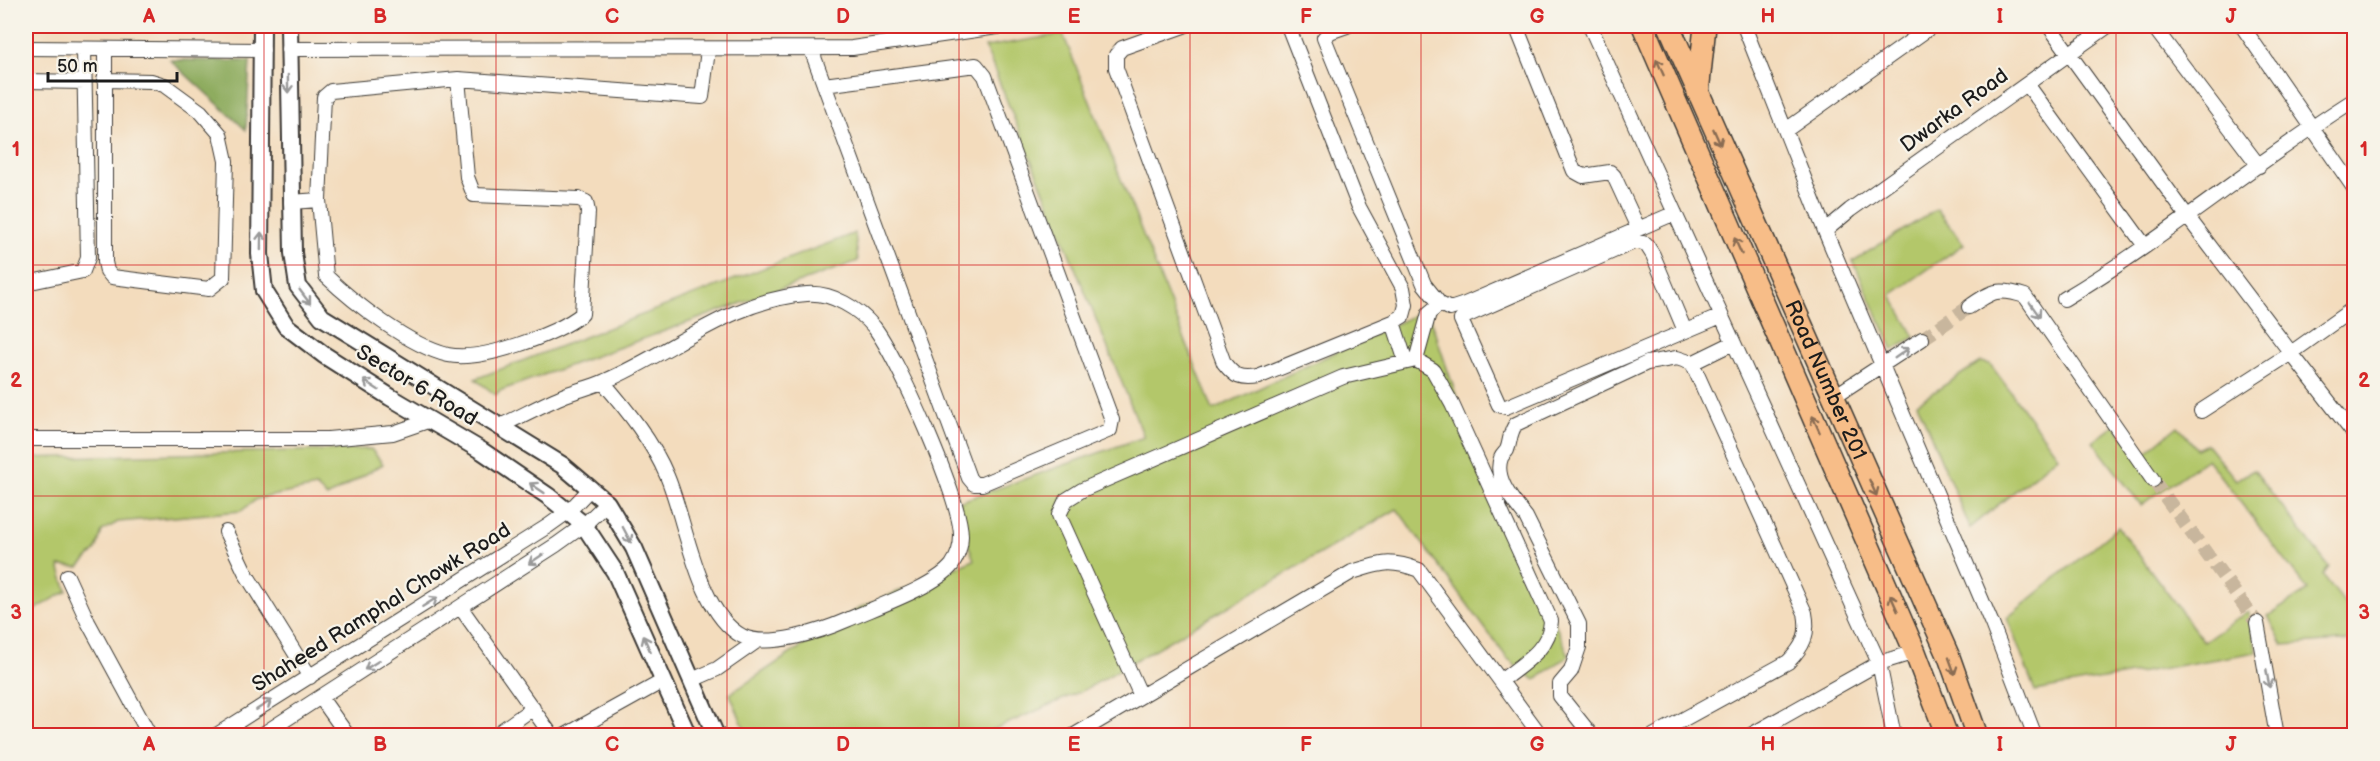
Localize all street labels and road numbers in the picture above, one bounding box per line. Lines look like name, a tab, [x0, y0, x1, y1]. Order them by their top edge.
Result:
street label: Dwarka Road	[1896, 63, 2013, 158]
street label: Road Number 201	[1779, 296, 1872, 464]
street label: Sector 6 Road	[352, 340, 482, 431]
street label: Shaheed Ramphal Chowk Road	[248, 517, 515, 697]

